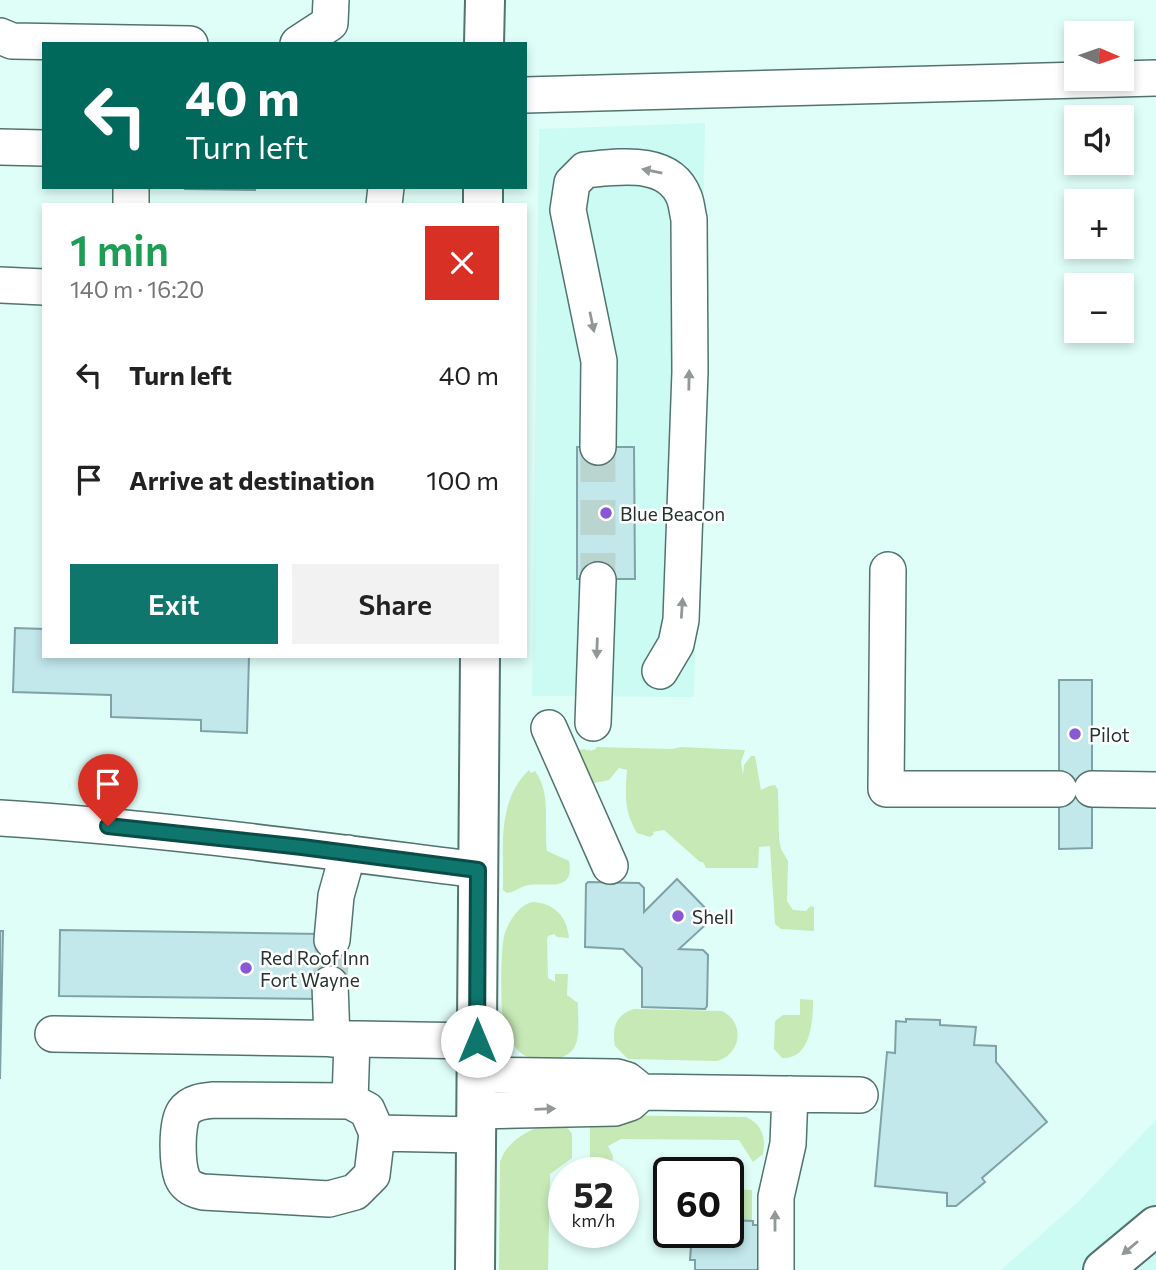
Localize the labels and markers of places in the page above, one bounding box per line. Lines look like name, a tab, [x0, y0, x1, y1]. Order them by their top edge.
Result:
place label: Blue Beacon	[620, 502, 725, 525]
marker: Blue Beacon	[598, 505, 614, 521]
place label: Pilot	[1089, 723, 1130, 746]
marker: Pilot	[1067, 726, 1083, 742]
pin	[78, 754, 138, 826]
place label: Shell	[692, 905, 734, 928]
marker: Shell	[670, 908, 686, 924]
place label: Red Roof Inn Fort Wayne	[260, 946, 370, 991]
marker: Red Roof Inn Fort Wayne	[238, 960, 254, 976]

